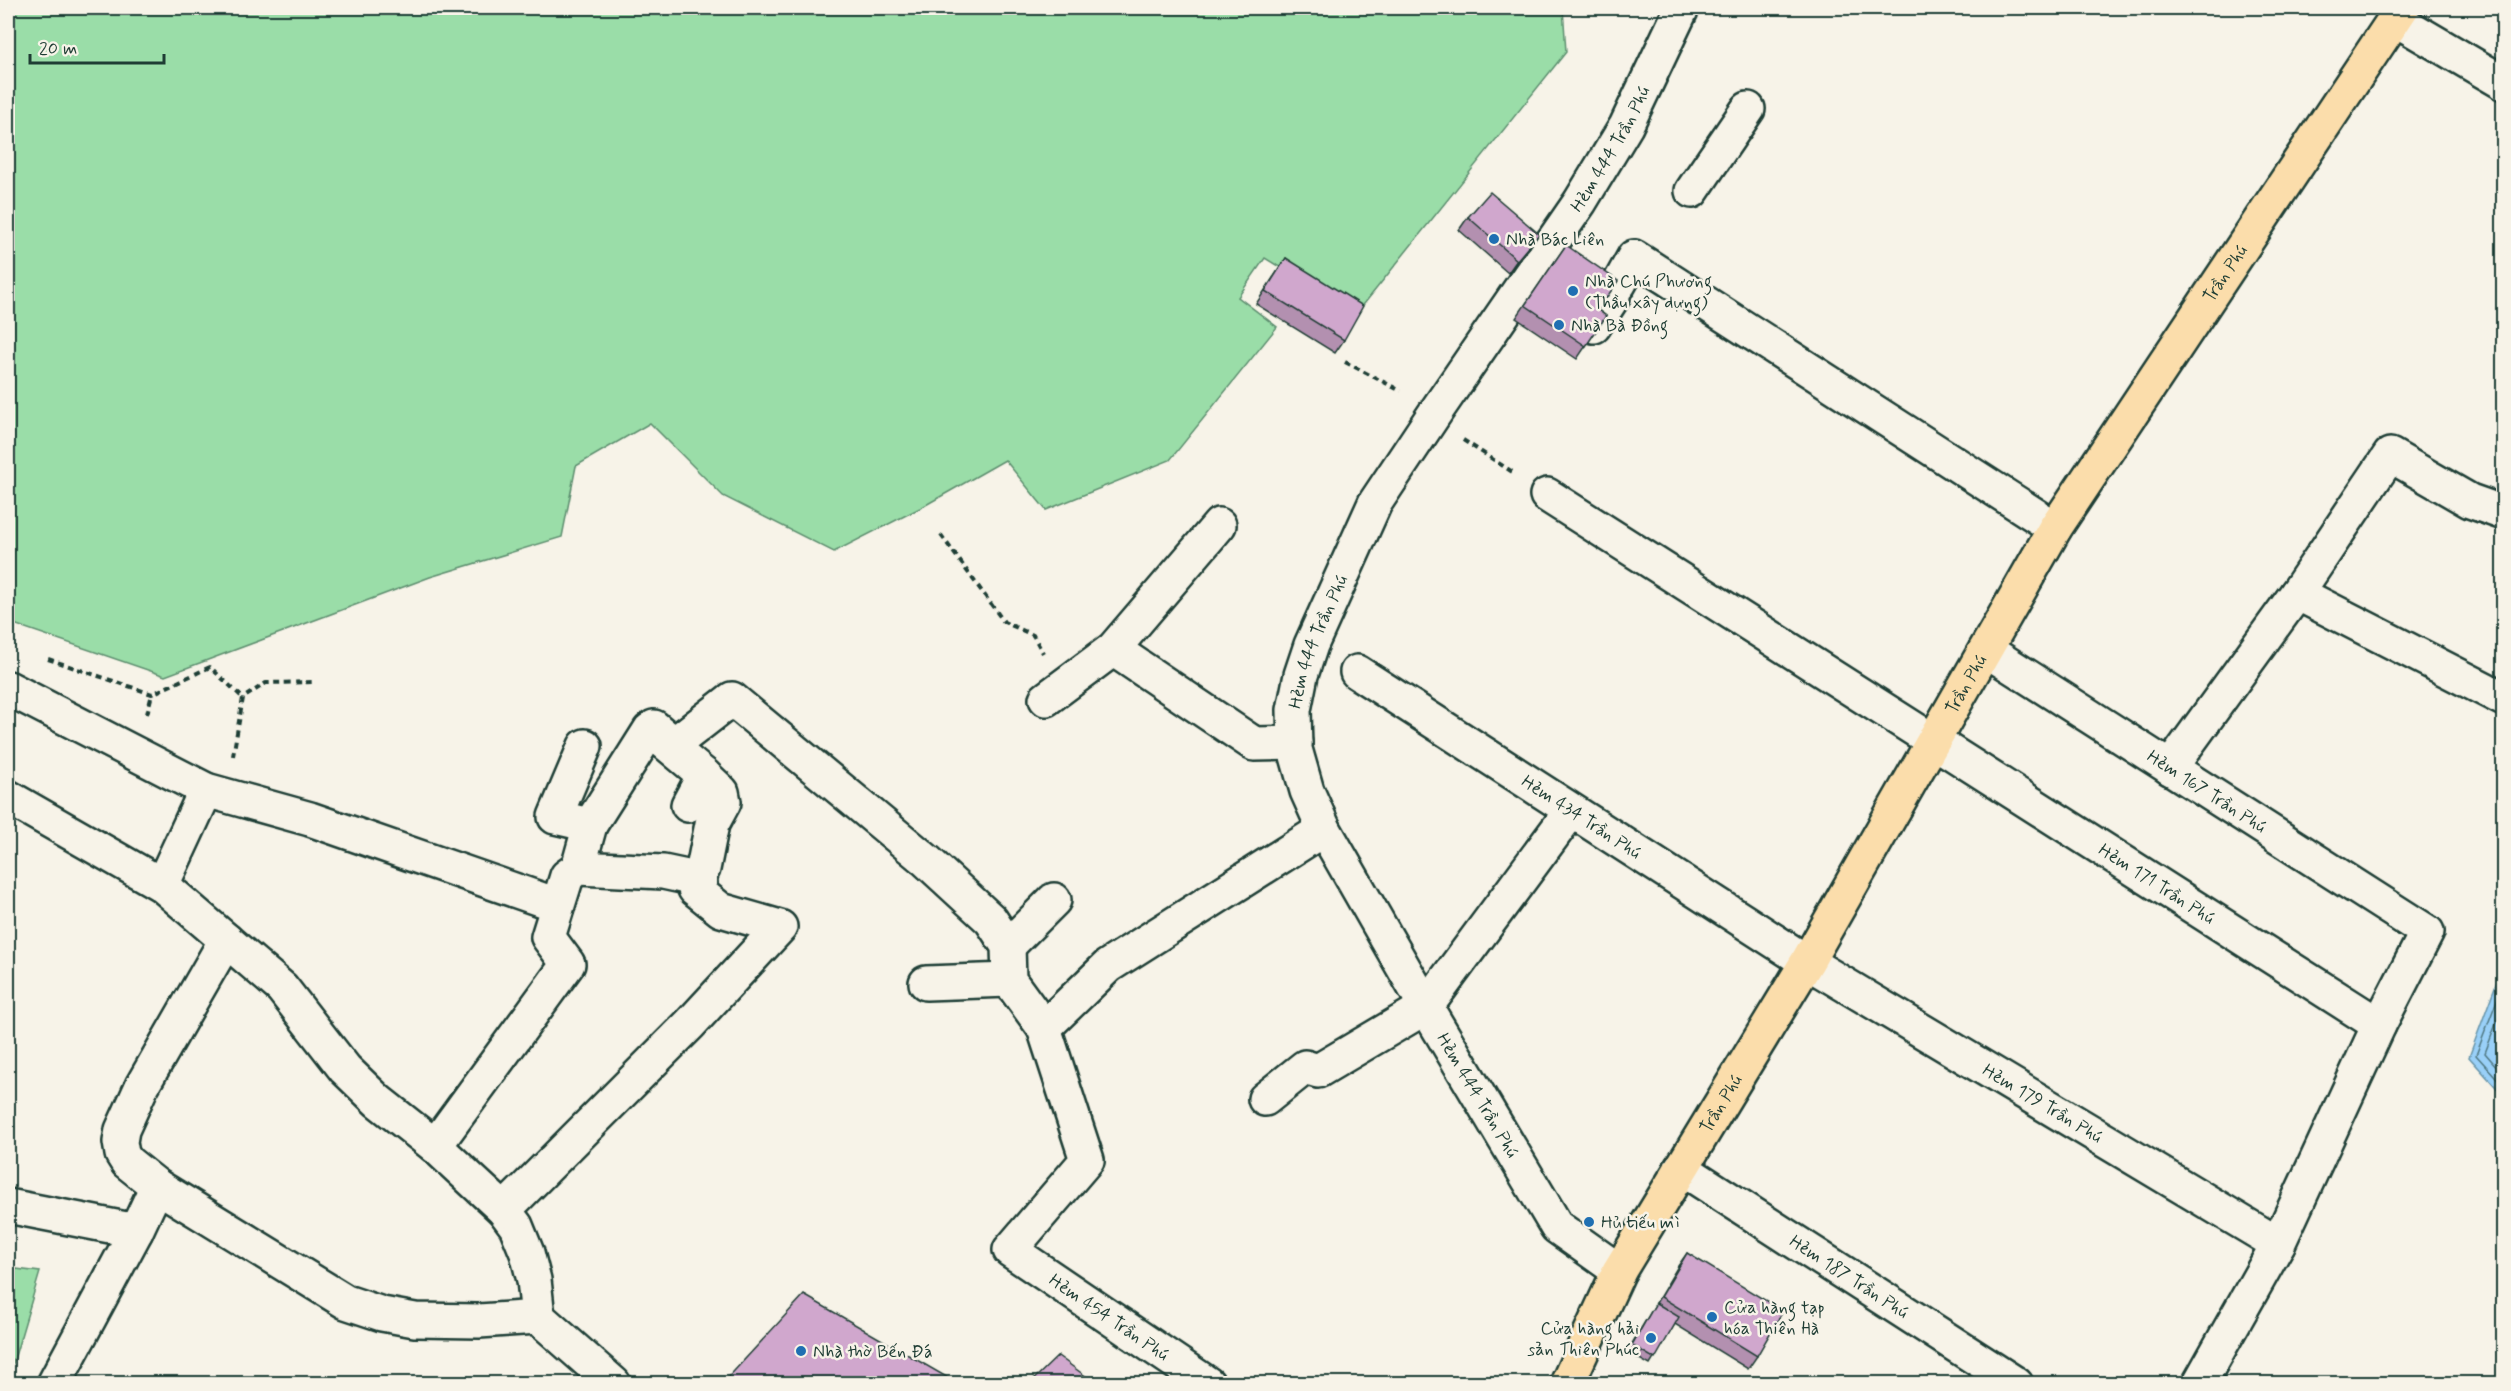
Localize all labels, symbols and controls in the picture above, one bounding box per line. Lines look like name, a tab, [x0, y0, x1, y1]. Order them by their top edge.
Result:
scale bar	[30, 27, 164, 65]
text: 20 m	[39, 37, 77, 61]
street label: Hẻm 444 Trần Phú	[1566, 82, 1656, 217]
place label: Nhà Bác Liên	[1506, 228, 1604, 252]
marker: Nhà Bác Liên	[1487, 232, 1501, 246]
street label: Trần Phú	[2198, 240, 2254, 307]
place label: Nhà Chú Phương (Thầu xây dựng)	[1585, 270, 1712, 317]
marker: Nhà Chú Phương (Thầu xây dựng)	[1566, 284, 1580, 298]
place label: Nhà Bà Đồng	[1571, 314, 1668, 340]
marker: Nhà Bà Đồng	[1552, 318, 1566, 332]
street label: Hẻm 444 Trần Phú	[1284, 571, 1354, 711]
street label: Trần Phú	[1940, 651, 1993, 719]
street label: Hẻm 167 Trần Phú	[2142, 745, 2271, 839]
street label: Hẻm 434 Trần Phú	[1516, 770, 1645, 865]
street label: Hẻm 171 Trần Phú	[2094, 838, 2219, 930]
street label: Hẻm 444 Trần Phú	[1430, 1029, 1524, 1162]
street label: Hẻm 179 Trần Phú	[1978, 1059, 2107, 1149]
street label: Trần Phú	[1694, 1071, 1749, 1138]
place label: Hủ tiếu mì	[1601, 1211, 1679, 1235]
marker: Hủ tiếu mì	[1582, 1215, 1596, 1229]
street label: Hẻm 187 Trần Phú	[1784, 1230, 1913, 1324]
street label: Hẻm 454 Trần Phú	[1044, 1269, 1173, 1367]
place label: Cửa hàng tạp hóa Thiên Hà	[1724, 1296, 1825, 1341]
marker: Cửa hàng tạp hóa Thiên Hà	[1705, 1310, 1719, 1324]
place label: Cửa hàng hải sản Thiên Phúc	[1527, 1317, 1639, 1362]
marker: Cửa hàng hải sản Thiên Phúc	[1644, 1331, 1658, 1345]
place label: Nhà thờ Bến Đá	[813, 1340, 932, 1364]
marker: Nhà thờ Bến Đá	[794, 1344, 808, 1358]

